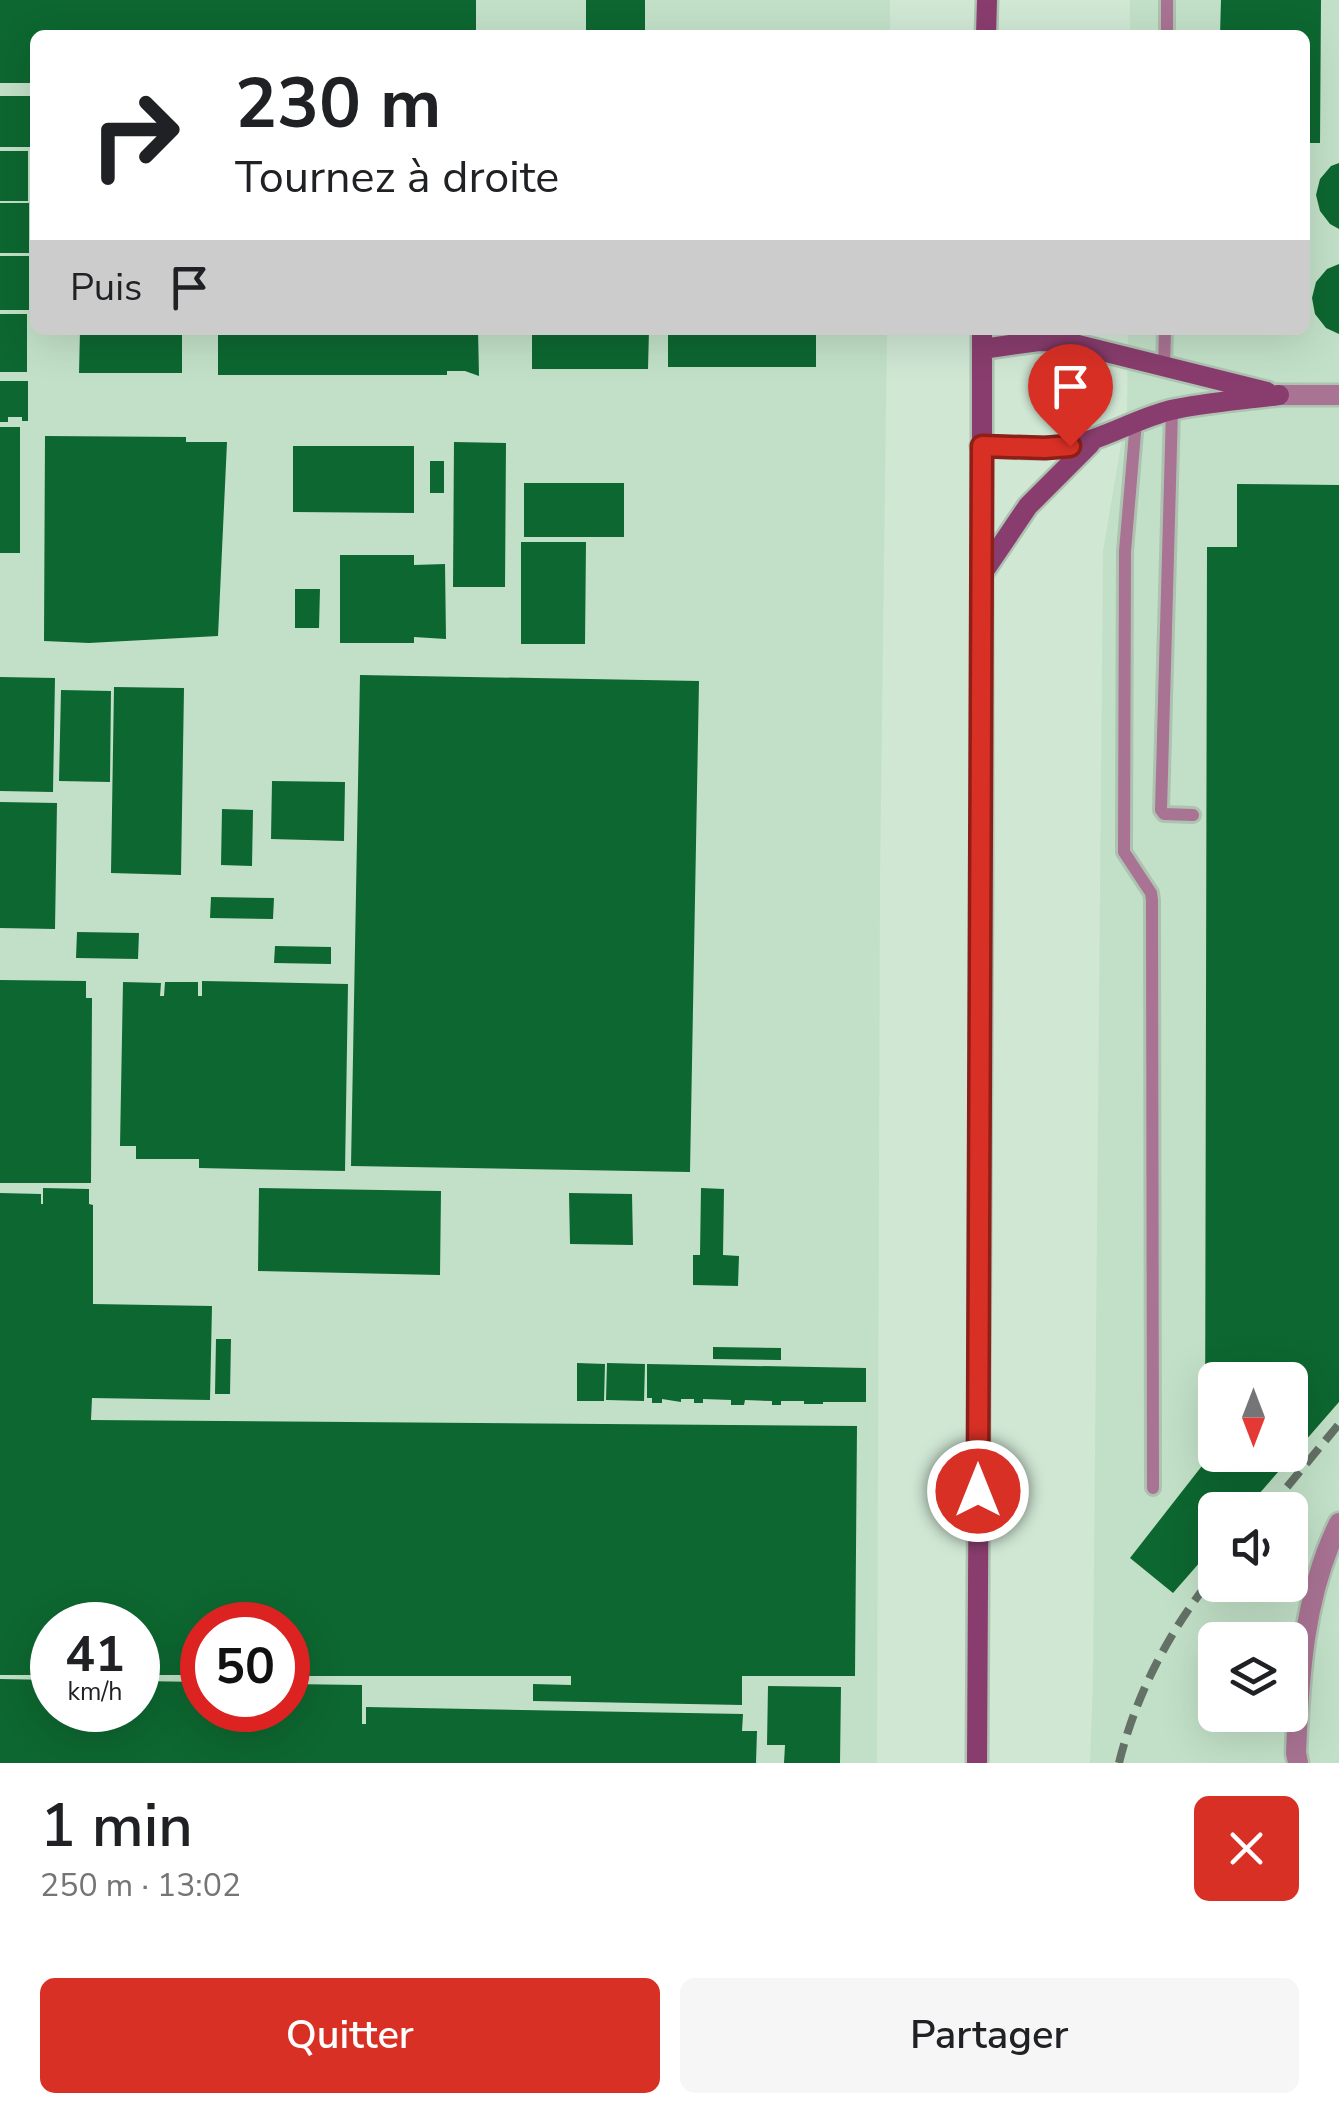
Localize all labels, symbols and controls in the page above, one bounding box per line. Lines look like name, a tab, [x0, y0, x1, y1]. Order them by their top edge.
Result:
text: 230 m	[235, 56, 441, 152]
icon: right	[70, 70, 200, 200]
text: Tournez à droite	[235, 147, 559, 208]
icon: arrive	[162, 260, 217, 315]
text: Puis	[70, 262, 142, 313]
pin	[1028, 344, 1113, 447]
icon: arrive	[1043, 359, 1098, 414]
north arrow	[1198, 1362, 1308, 1472]
map controls	[1198, 1362, 1308, 1732]
position arrow	[926, 1439, 1030, 1543]
button: sound	[1198, 1492, 1308, 1602]
speed limit sign: 50	[180, 1602, 310, 1732]
text: 41	[65, 1620, 125, 1689]
button: layers	[1198, 1622, 1308, 1732]
text: km/h	[67, 1675, 123, 1709]
text: 1 min	[40, 1785, 193, 1867]
button: close	[1194, 1796, 1299, 1901]
text: 250 m · 13:02	[40, 1864, 241, 1907]
button: Quitter	[40, 1978, 660, 2093]
button: Partager	[680, 1978, 1299, 2093]

